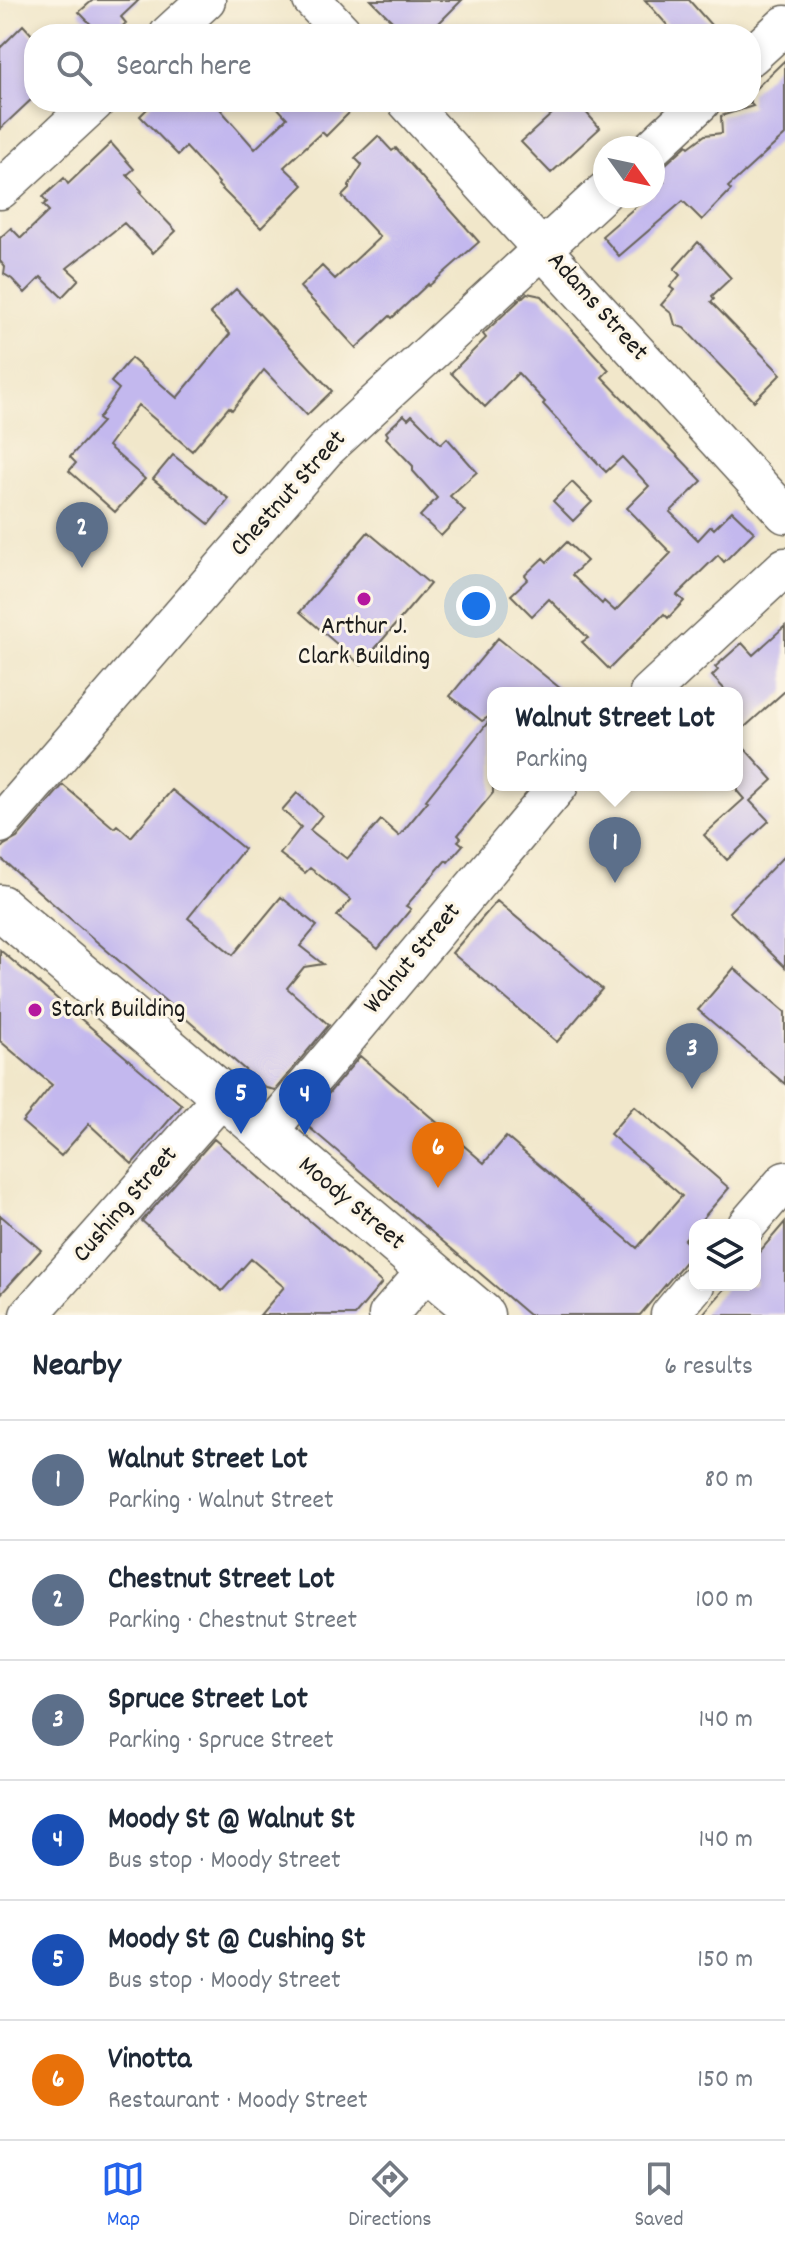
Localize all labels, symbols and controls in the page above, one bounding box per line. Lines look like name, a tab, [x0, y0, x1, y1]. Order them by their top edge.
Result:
search box	[24, 24, 761, 112]
icon: search	[52, 46, 96, 90]
text: Search here	[116, 47, 252, 90]
north arrow	[593, 136, 665, 208]
street label: Adams Street	[538, 244, 657, 370]
street label: Chestnut Street	[222, 422, 356, 565]
pin: 2	[56, 502, 108, 568]
your location	[456, 586, 496, 626]
marker: Arthur J. Clark Building	[355, 590, 373, 608]
place label: Arthur J. Clark Building	[298, 609, 430, 676]
popup	[487, 687, 743, 791]
text: Walnut Street Lot	[515, 699, 715, 742]
text: Parking	[515, 742, 588, 779]
pin: 1	[589, 817, 641, 883]
street label: Walnut Street	[355, 895, 471, 1023]
place label: Stark Building	[51, 992, 185, 1029]
marker: Stark Building	[26, 1001, 44, 1019]
pin: 3	[666, 1023, 718, 1089]
pin: 5	[215, 1068, 267, 1134]
pin: 4	[279, 1069, 331, 1135]
pin: 6	[412, 1122, 464, 1188]
street label: Cushing Street	[65, 1138, 188, 1272]
street label: Moody Street	[289, 1148, 413, 1260]
map controls	[689, 1219, 761, 1291]
button: layers	[689, 1219, 761, 1291]
text: Nearby	[32, 1343, 121, 1392]
text: 6 results	[664, 1349, 753, 1386]
text: Walnut Street Lot	[108, 1440, 308, 1483]
text: 1	[55, 1462, 61, 1499]
text: 80 m	[705, 1462, 753, 1499]
text: Parking · Walnut Street	[108, 1483, 334, 1520]
text: Chestnut Street Lot	[108, 1560, 335, 1603]
text: 2	[52, 1582, 64, 1619]
text: 100 m	[695, 1582, 753, 1619]
text: Parking · Chestnut Street	[108, 1603, 357, 1640]
text: Spruce Street Lot	[108, 1680, 308, 1723]
text: 3	[52, 1702, 64, 1739]
text: 140 m	[699, 1702, 753, 1739]
text: Parking · Spruce Street	[108, 1723, 334, 1760]
text: Moody St @ Walnut St	[108, 1800, 355, 1843]
text: 4	[53, 1822, 63, 1859]
text: 140 m	[699, 1822, 753, 1859]
text: Bus stop · Moody Street	[108, 1843, 341, 1880]
text: Moody St @ Cushing St	[108, 1920, 365, 1963]
text: 5	[52, 1942, 64, 1979]
text: 150 m	[697, 1942, 753, 1979]
text: Bus stop · Moody Street	[108, 1963, 341, 2000]
text: Vinotta	[108, 2040, 191, 2083]
text: 6	[52, 2062, 64, 2099]
text: 150 m	[697, 2062, 753, 2099]
text: Restaurant · Moody Street	[108, 2083, 368, 2120]
tab: Map	[101, 2157, 145, 2236]
tab: Directions	[348, 2157, 432, 2236]
tab: Saved	[634, 2157, 684, 2236]

